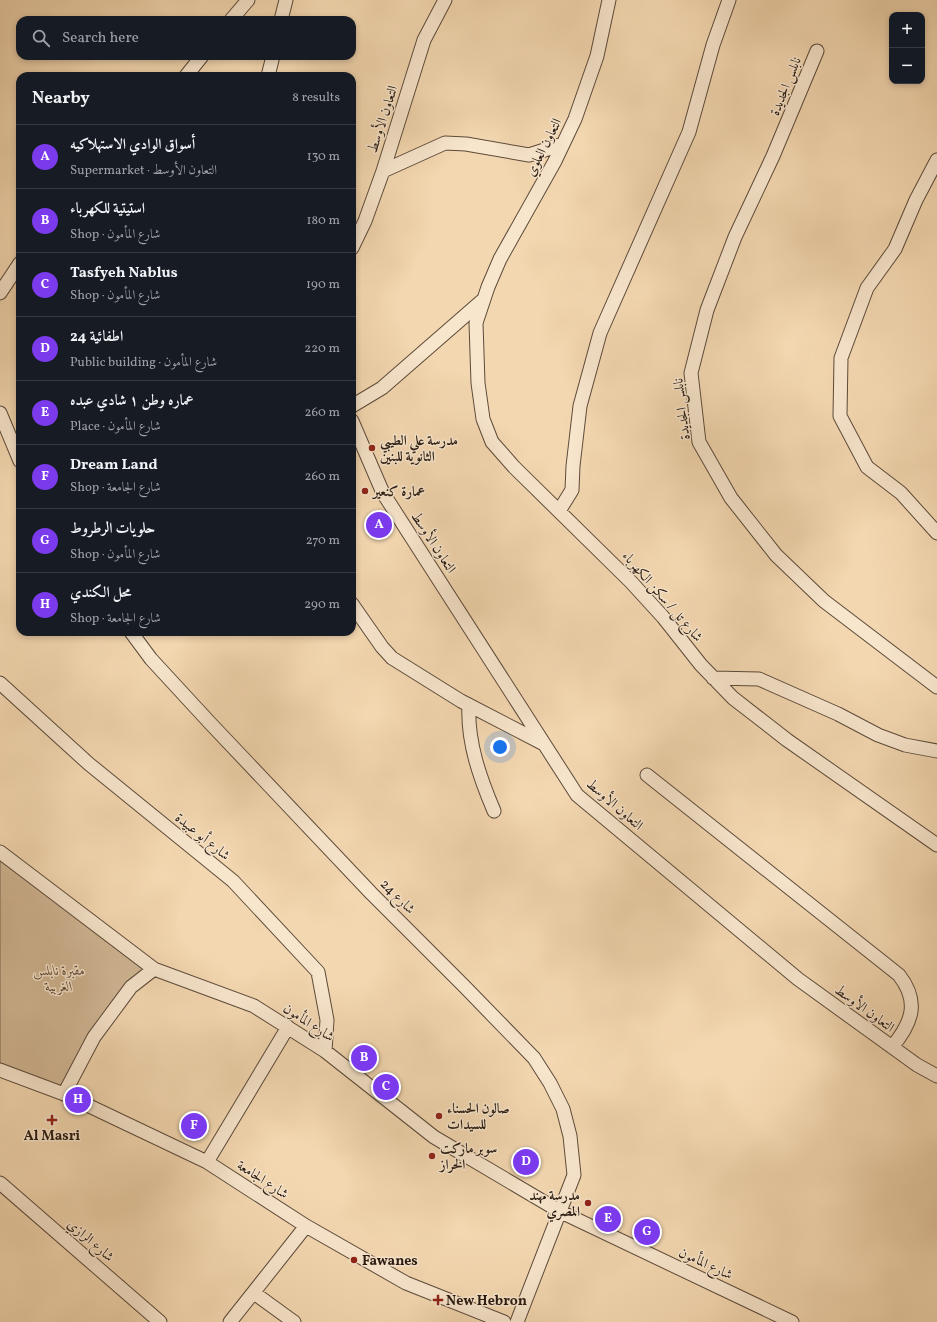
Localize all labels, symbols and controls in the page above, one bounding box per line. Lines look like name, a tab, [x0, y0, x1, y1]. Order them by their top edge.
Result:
map controls	[889, 12, 925, 84]
button: +	[889, 12, 925, 48]
search box	[16, 16, 356, 60]
icon: search	[30, 27, 52, 49]
text: Search here	[62, 28, 139, 49]
button: −	[889, 48, 925, 84]
street label: نابلس الجديدة	[766, 54, 807, 119]
street label: التعاون الأوسط	[362, 83, 403, 156]
text: Nearby	[32, 87, 90, 110]
text: 8 results	[292, 89, 340, 107]
street label: التعاون العلوي	[522, 115, 568, 181]
text: أسواق الوادي الاستهلاكيه	[70, 135, 195, 156]
text: A	[40, 148, 50, 166]
text: 130 m	[307, 148, 340, 166]
text: Supermarket · التعاون الأوسط	[70, 162, 217, 180]
text: استيتية للكهرباء	[70, 199, 145, 220]
text: B	[41, 212, 49, 230]
text: 180 m	[306, 212, 340, 230]
text: Shop · شارع المأمون	[70, 226, 160, 244]
text: Tasfyeh Nablus	[70, 263, 178, 284]
text: C	[41, 276, 49, 294]
text: 190 m	[306, 276, 340, 294]
text: Shop · شارع المأمون	[70, 287, 160, 305]
text: اطفائية 24	[70, 327, 123, 348]
text: D	[40, 340, 50, 358]
text: 220 m	[304, 340, 340, 358]
text: Public building · شارع المأمون	[70, 354, 217, 372]
street label: نابلس الجديدة	[669, 377, 696, 441]
text: عماره وطن ١ شادي عبده	[70, 391, 194, 412]
text: E	[41, 404, 49, 422]
text: 260 m	[305, 404, 340, 422]
text: Place · شارع المأمون	[70, 418, 161, 436]
place label: مدرسة علي الطيبي الثانوية للبنين	[380, 432, 458, 467]
marker: مدرسة علي الطيبي الثانوية للبنين	[367, 443, 377, 453]
text: Dream Land	[70, 455, 158, 476]
text: F	[41, 468, 49, 486]
text: 260 m	[305, 468, 340, 486]
text: Shop · شارع الجامعة	[70, 479, 161, 497]
place label: عمارة كنعير	[371, 483, 425, 502]
marker: عمارة كنعير	[360, 486, 370, 496]
street label: التعاون الأوسط	[406, 507, 461, 577]
pin: A	[366, 510, 392, 540]
text: حلويات الرطروط	[70, 519, 155, 540]
text: G	[40, 532, 50, 550]
text: 270 m	[306, 532, 340, 550]
text: Shop · شارع المأمون	[70, 546, 160, 564]
street label: شارع تل / سكن الكهرباء	[616, 547, 707, 647]
text: محل الكندي	[70, 583, 131, 604]
text: H	[40, 596, 50, 614]
text: 290 m	[304, 596, 340, 614]
text: Shop · شارع الجامعة	[70, 610, 161, 628]
your location	[490, 737, 510, 757]
street label: التعاون الأوسط	[581, 774, 648, 835]
street label: شارع أبو عبيدة	[170, 807, 235, 866]
street label: شارع 24	[374, 875, 419, 920]
park label: مقبرة نابلس الغربية	[33, 962, 85, 997]
street label: التعاون الأوسط	[830, 979, 899, 1037]
street label: شارع المأمون	[278, 998, 339, 1048]
pin: B	[351, 1043, 377, 1073]
pin: C	[373, 1072, 399, 1102]
pin: H	[65, 1085, 91, 1115]
place label: صالون الحسناء للسيدات	[447, 1100, 510, 1135]
pin: F	[181, 1111, 207, 1141]
marker: صالون الحسناء للسيدات	[434, 1111, 444, 1121]
marker: Al Masri	[47, 1115, 57, 1125]
place label: Al Masri	[24, 1127, 80, 1146]
place label: سوبر ماركت الخراز	[438, 1140, 497, 1175]
pin: D	[513, 1147, 539, 1177]
marker: سوبر ماركت الخراز	[427, 1151, 437, 1161]
street label: شارع الجامعة	[232, 1156, 292, 1205]
place label: مدرسة مهند المصري	[529, 1187, 580, 1223]
marker: مدرسة مهند المصري	[583, 1198, 593, 1208]
pin: E	[595, 1204, 621, 1234]
street label: شارع الرازي	[62, 1215, 118, 1268]
pin: G	[634, 1217, 660, 1247]
street label: شارع المأمون	[675, 1242, 736, 1286]
place label: Fawanes	[362, 1252, 418, 1271]
marker: Fawanes	[349, 1255, 359, 1265]
place label: New Hebron	[446, 1292, 527, 1311]
marker: New Hebron	[433, 1295, 443, 1305]

